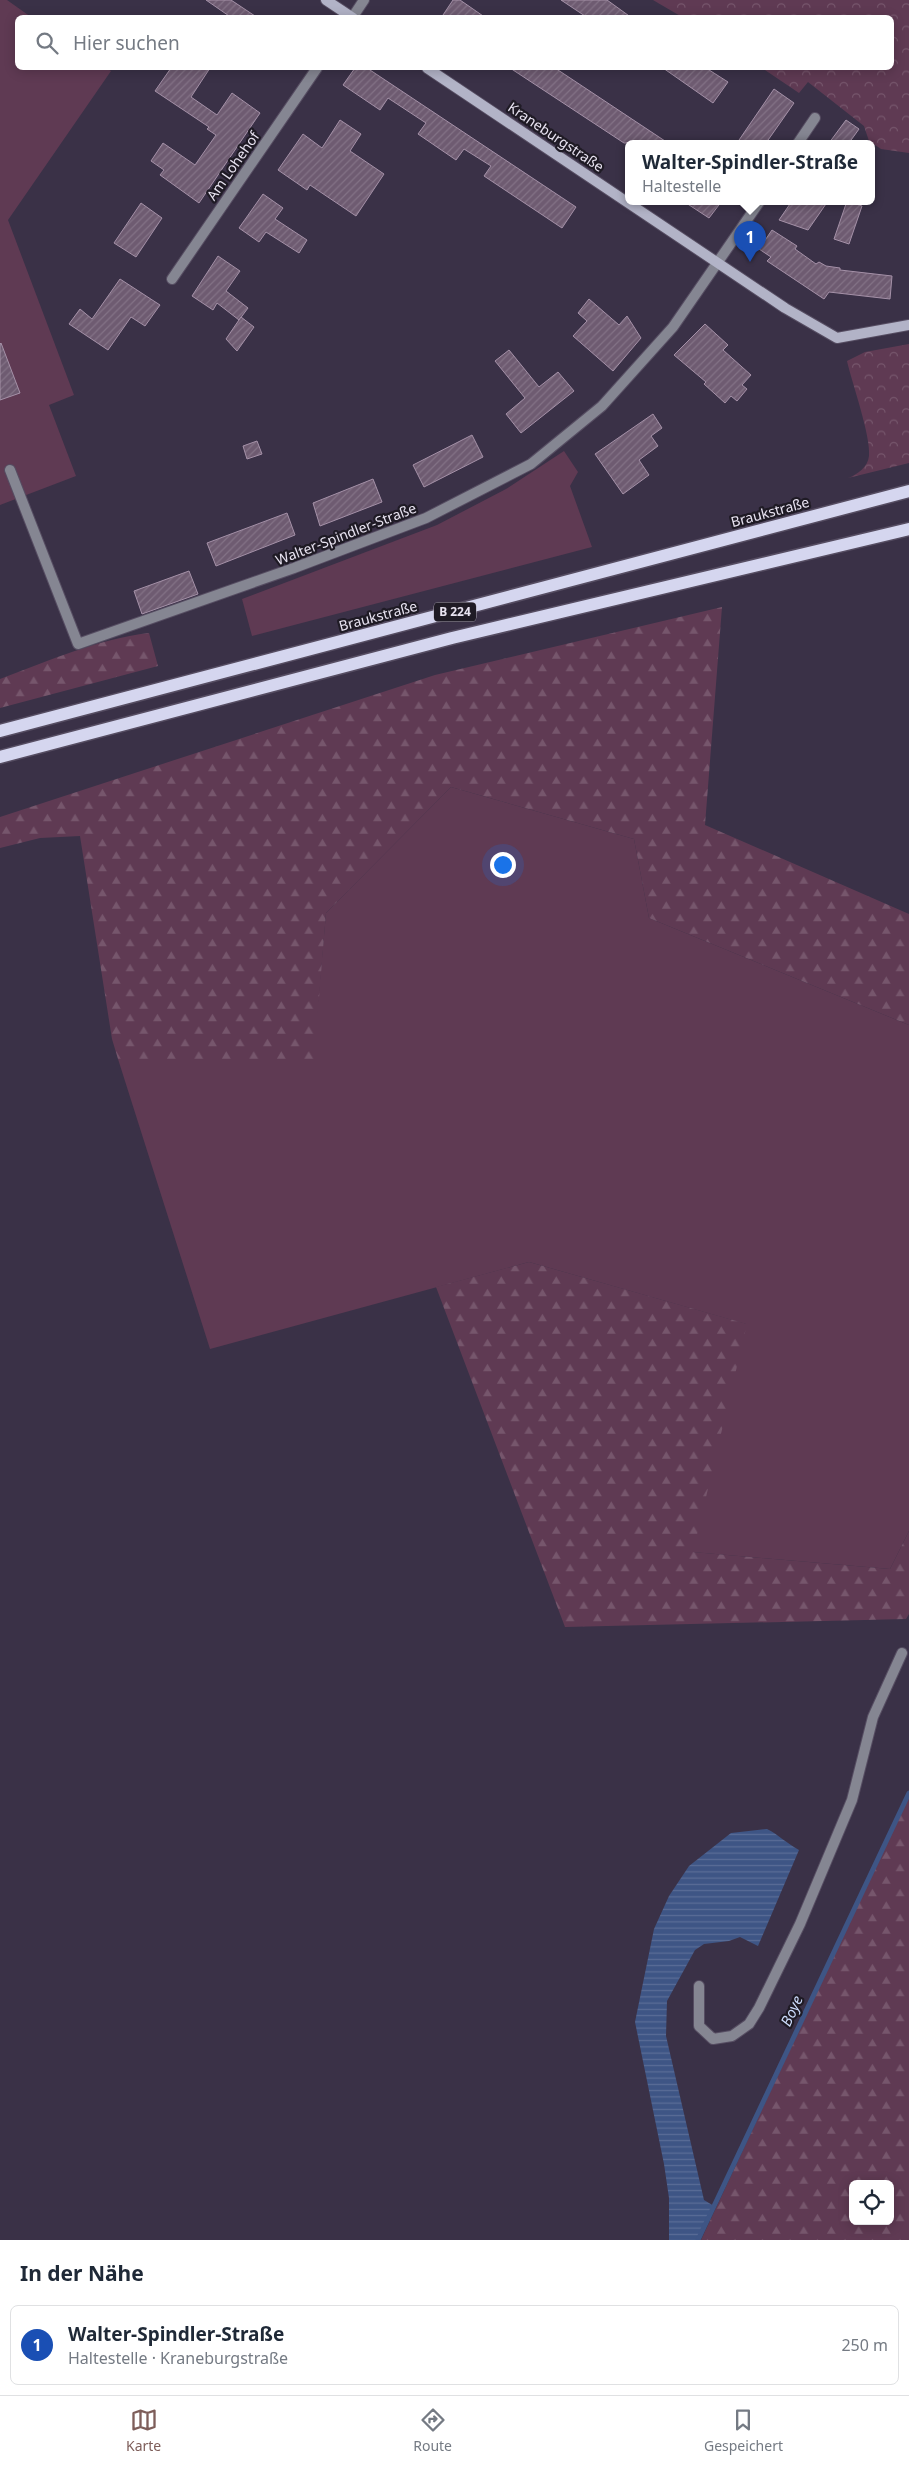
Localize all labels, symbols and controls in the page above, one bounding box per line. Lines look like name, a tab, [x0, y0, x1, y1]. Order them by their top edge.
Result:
search box	[15, 15, 894, 70]
icon: search	[33, 29, 61, 57]
text: Hier suchen	[73, 30, 180, 56]
street label: Kraneburgstraße	[505, 97, 608, 176]
street label: Am Lohehof	[202, 127, 264, 204]
popup	[625, 140, 875, 205]
text: Walter-Spindler-Straße	[642, 149, 858, 175]
text: Haltestelle	[642, 175, 721, 197]
pin: 1	[734, 221, 766, 262]
street label: Braukstraße	[729, 492, 811, 531]
street label: Walter-Spindler-Straße	[273, 498, 419, 569]
street label: Braukstraße	[337, 596, 419, 635]
road number: B 224	[434, 602, 476, 622]
your location	[490, 852, 516, 878]
water label: Boye	[775, 1992, 807, 2029]
map controls	[849, 2180, 894, 2225]
button: locate	[849, 2180, 894, 2225]
text: In der Nähe	[20, 2259, 144, 2287]
text: Walter-Spindler-Straße	[68, 2321, 284, 2347]
text: 1	[32, 2334, 42, 2356]
text: 250 m	[841, 2334, 888, 2356]
text: Haltestelle · Kraneburgstraße	[68, 2347, 288, 2369]
tab: Karte	[126, 2406, 161, 2455]
tab: Route	[413, 2406, 452, 2455]
tab: Gespeichert	[704, 2406, 783, 2455]

